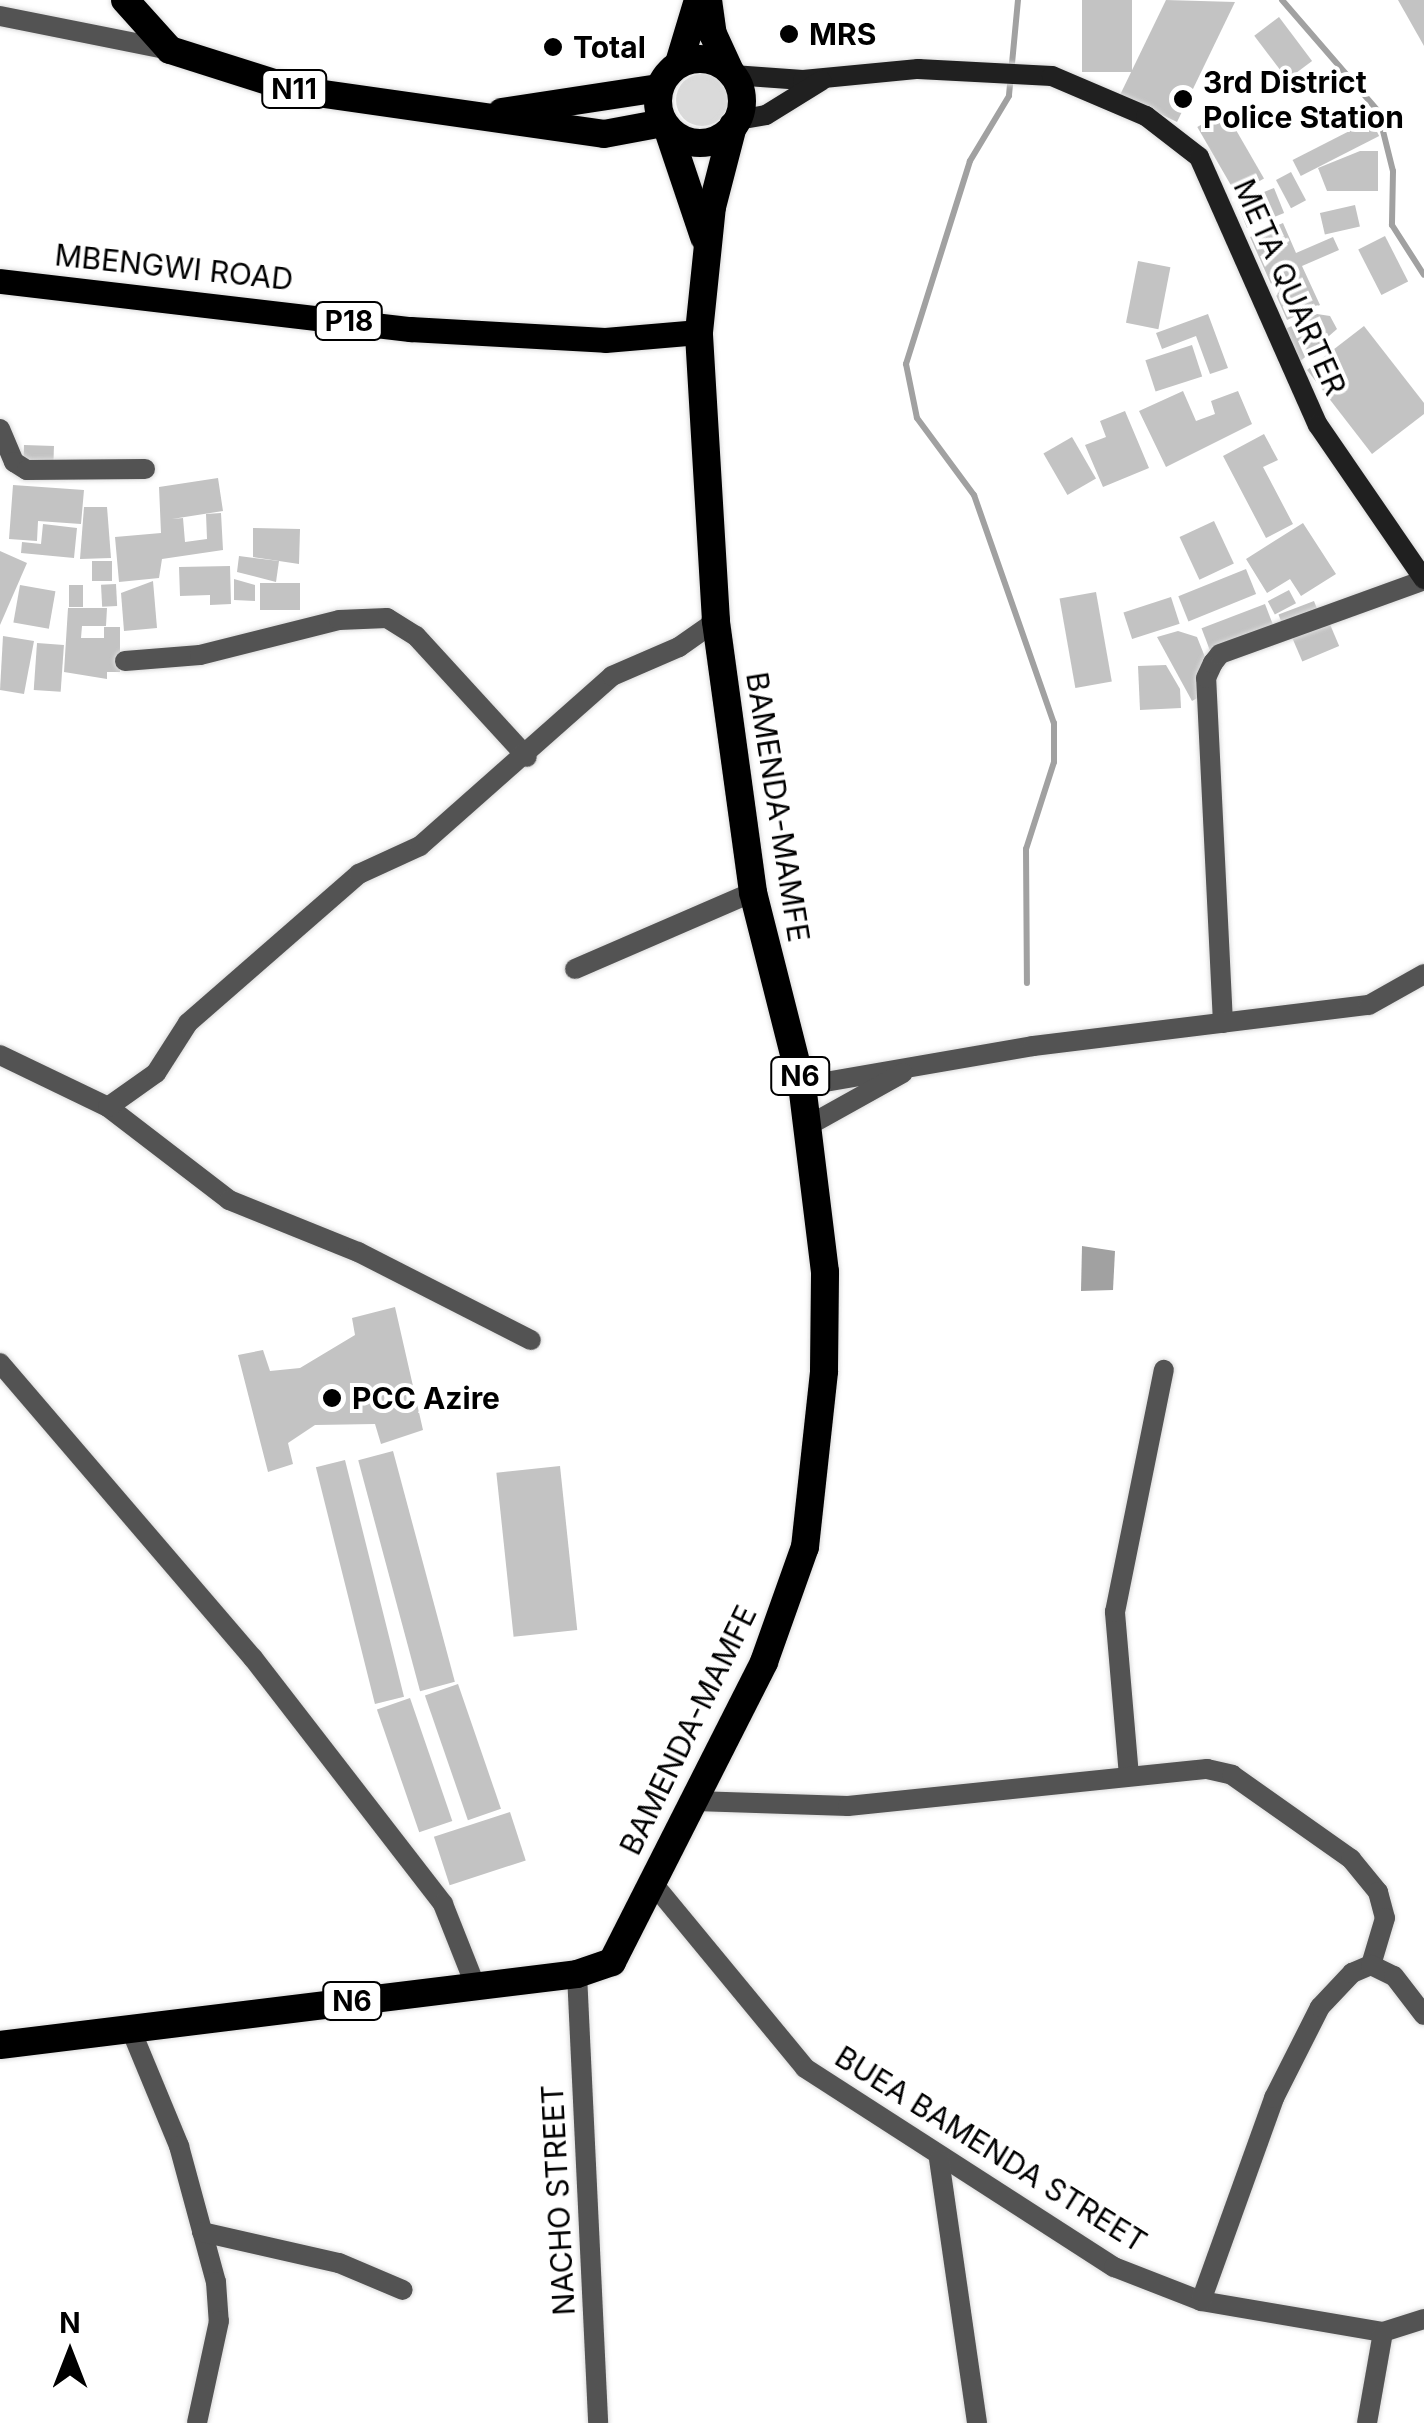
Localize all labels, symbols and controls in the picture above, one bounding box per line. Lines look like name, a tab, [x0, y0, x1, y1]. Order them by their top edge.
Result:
place label: MRS	[809, 16, 876, 52]
marker: MRS	[778, 23, 800, 45]
place label: Total	[573, 29, 646, 65]
marker: Total	[542, 36, 564, 58]
place label: 3rd District Police Station	[1203, 64, 1404, 134]
road number: N11	[259, 66, 329, 112]
marker: 3rd District Police Station	[1172, 88, 1194, 110]
street label: META QUARTER	[1226, 173, 1354, 401]
street label: MBENGWI ROAD	[53, 237, 295, 297]
road number: P18	[314, 298, 384, 344]
street label: BAMENDA-MAMFE	[739, 669, 817, 945]
road number: N6	[770, 1053, 830, 1099]
place label: PCC Azire	[352, 1380, 500, 1416]
marker: PCC Azire	[321, 1387, 343, 1409]
street label: BAMENDA-MAMFE	[612, 1600, 764, 1860]
road number: N6	[322, 1978, 382, 2024]
street label: BUEA BAMENDA STREET	[829, 2038, 1153, 2260]
street label: NACHO STREET	[534, 2084, 582, 2316]
north arrow	[20, 2303, 120, 2403]
text: N	[59, 2306, 81, 2340]

